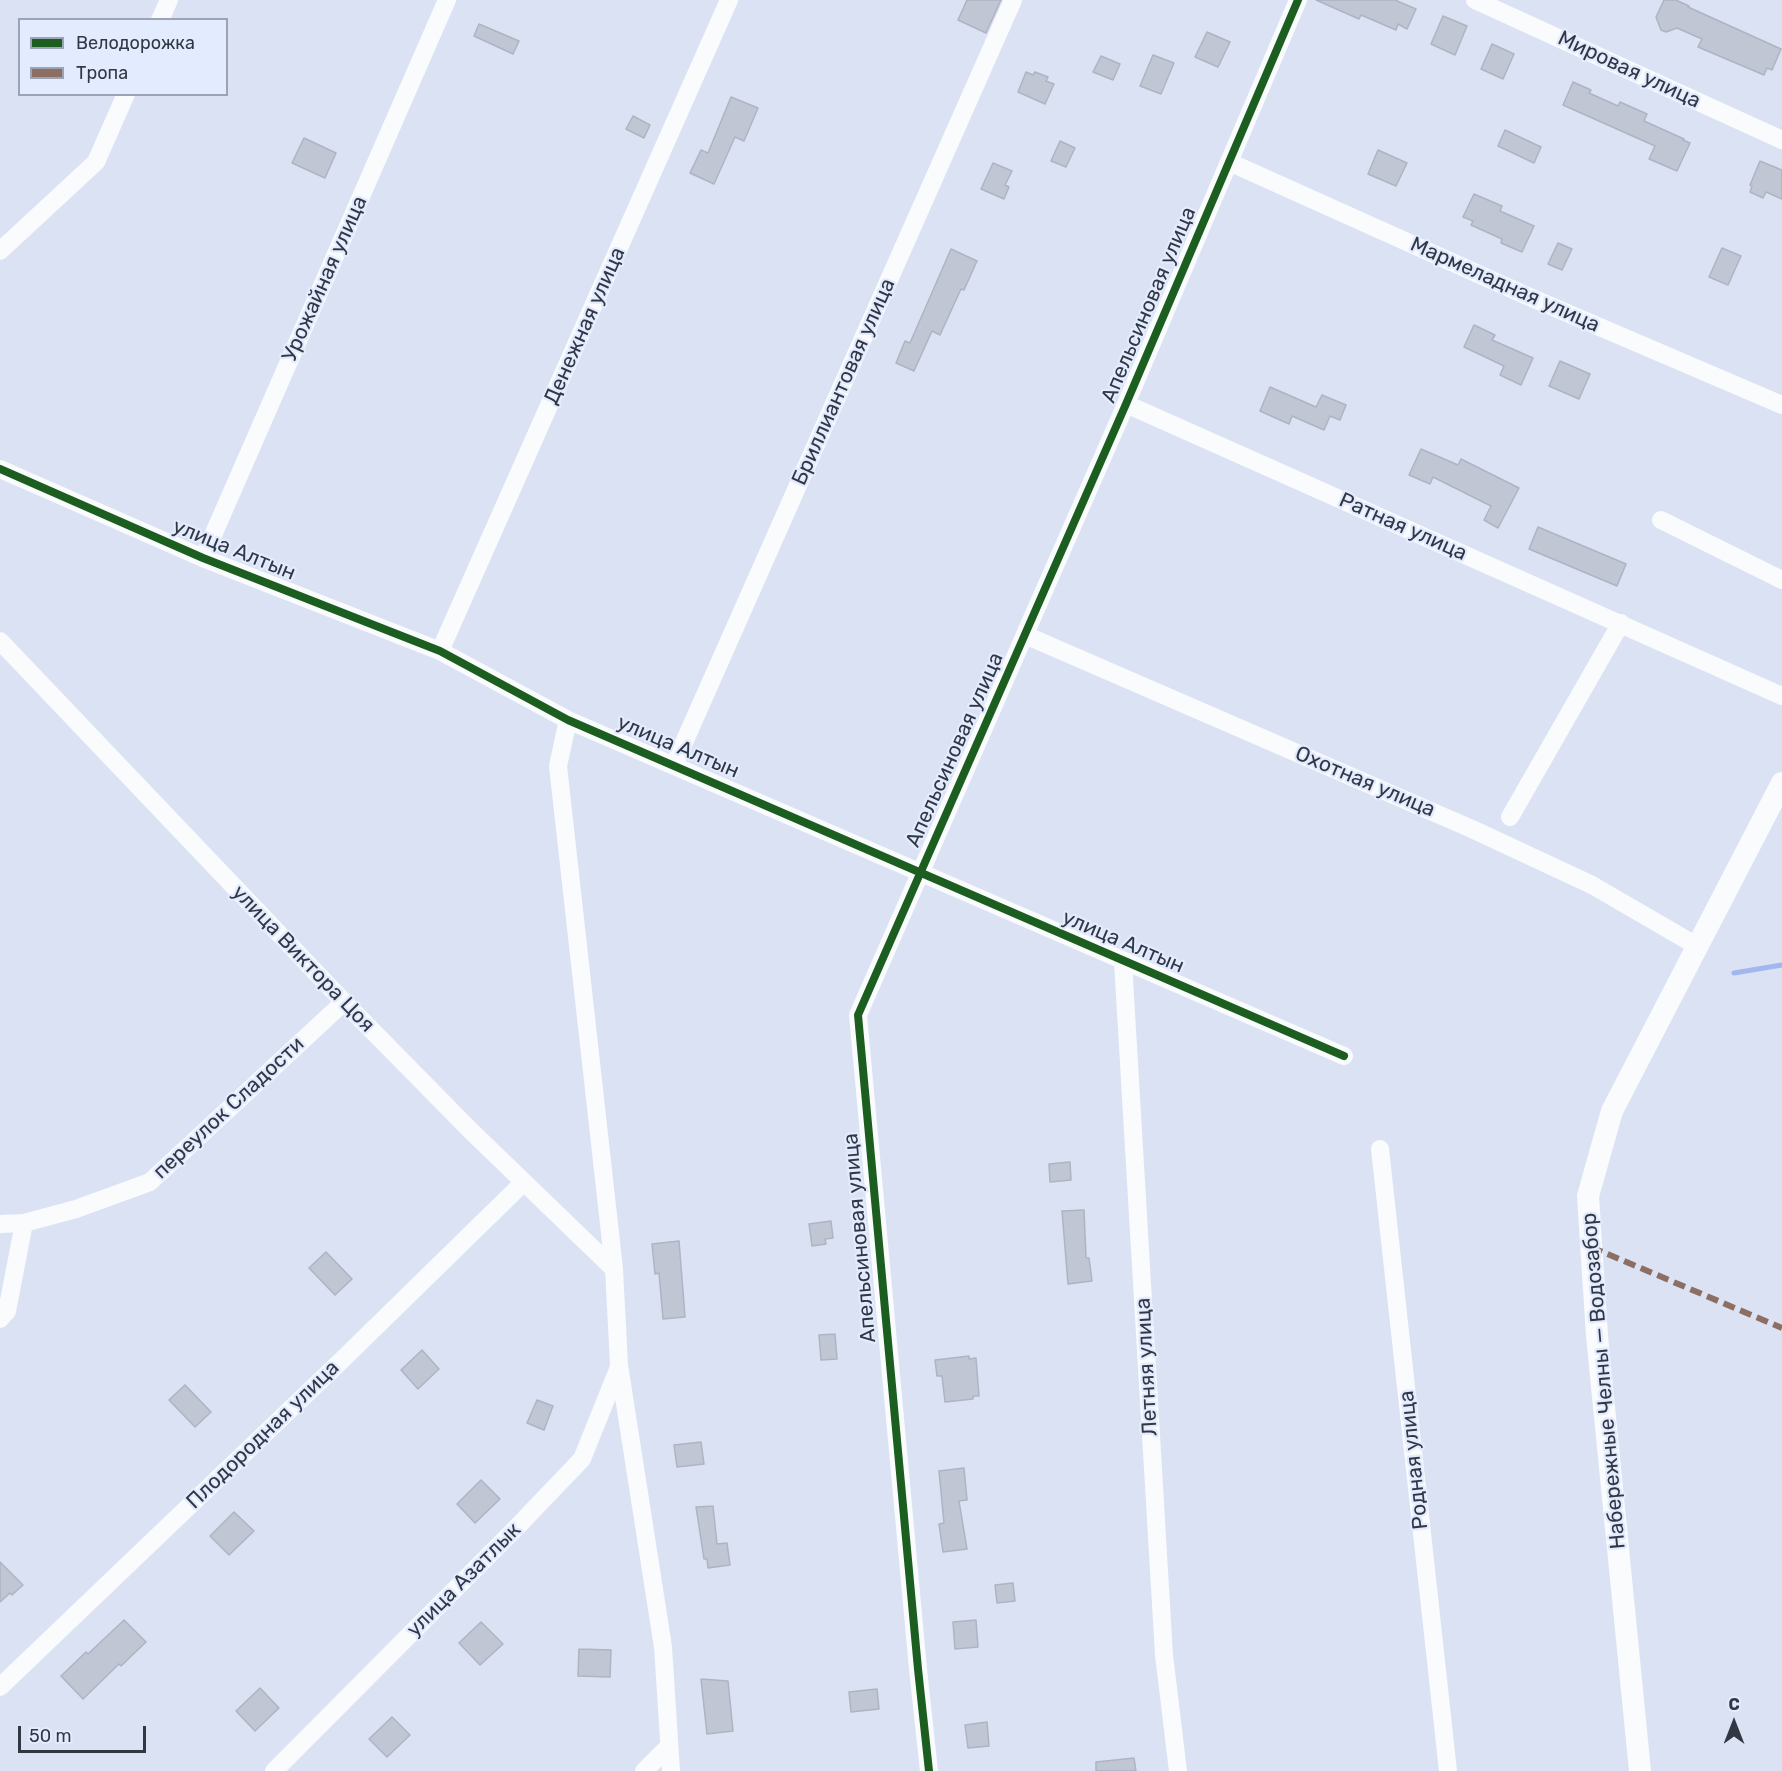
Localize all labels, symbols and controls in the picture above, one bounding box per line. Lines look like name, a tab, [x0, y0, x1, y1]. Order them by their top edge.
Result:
legend	[18, 18, 228, 96]
street label: Мировая улица	[1554, 26, 1704, 114]
text: Велодорожка	[76, 32, 195, 54]
text: Тропа	[76, 62, 128, 84]
street label: Урожайная улица	[277, 192, 373, 366]
street label: Апельсиновая улица	[1096, 203, 1202, 407]
street label: Мармеладная улица	[1406, 232, 1604, 338]
street label: Денежная улица	[539, 244, 631, 408]
street label: Бриллиантовая улица	[787, 275, 901, 489]
street label: Ратная улица	[1335, 488, 1471, 566]
street label: улица Алтын	[169, 514, 299, 586]
street label: Апельсиновая улица	[901, 649, 1009, 851]
street label: улица Алтын	[613, 710, 743, 784]
street label: Охотная улица	[1291, 741, 1439, 823]
street label: улица Виктора Цоя	[226, 880, 380, 1038]
street label: улица Алтын	[1058, 905, 1188, 979]
street label: переулок Сладости	[148, 1032, 310, 1184]
street label: Апельсиновая улица	[838, 1132, 882, 1344]
street label: Набережные Челны — Водозабор	[1577, 1212, 1631, 1550]
street label: Летняя улица	[1131, 1297, 1163, 1437]
street label: Плодородная улица	[181, 1356, 345, 1514]
street label: Родная улица	[1394, 1389, 1434, 1531]
street label: улица Азатлык	[402, 1518, 526, 1642]
north arrow	[1704, 1693, 1764, 1753]
text: С	[1728, 1695, 1740, 1714]
scale bar	[21, 1714, 148, 1752]
text: 50 m	[29, 1725, 72, 1747]

